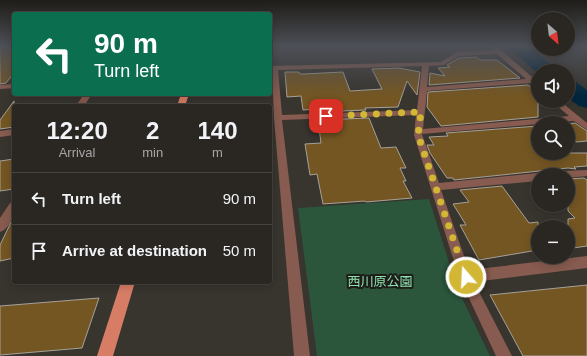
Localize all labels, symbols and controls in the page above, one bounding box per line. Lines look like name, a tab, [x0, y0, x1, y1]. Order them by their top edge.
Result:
north arrow	[531, 12, 575, 56]
map controls	[531, 12, 575, 264]
icon: left	[28, 28, 80, 80]
text: 90 m	[94, 28, 158, 59]
text: Turn left	[94, 61, 159, 81]
button: sound	[531, 64, 575, 108]
pin	[309, 99, 343, 133]
icon: arrive	[315, 105, 337, 127]
button: search	[531, 116, 575, 160]
text: 12:20	[46, 117, 108, 144]
text: 2	[146, 117, 159, 144]
text: 140	[198, 117, 238, 144]
text: Arrival	[59, 145, 96, 160]
text: min	[142, 145, 163, 160]
text: m	[212, 145, 223, 160]
button: +	[531, 168, 575, 212]
icon: left	[28, 188, 50, 210]
text: Turn left	[62, 190, 121, 207]
text: 90 m	[223, 190, 256, 207]
button: −	[531, 220, 575, 264]
icon: arrive	[28, 240, 50, 262]
text: Arrive at destination	[62, 242, 207, 259]
text: 50 m	[223, 242, 256, 259]
position arrow	[445, 256, 487, 298]
park label: 西川原公園	[347, 274, 413, 289]

